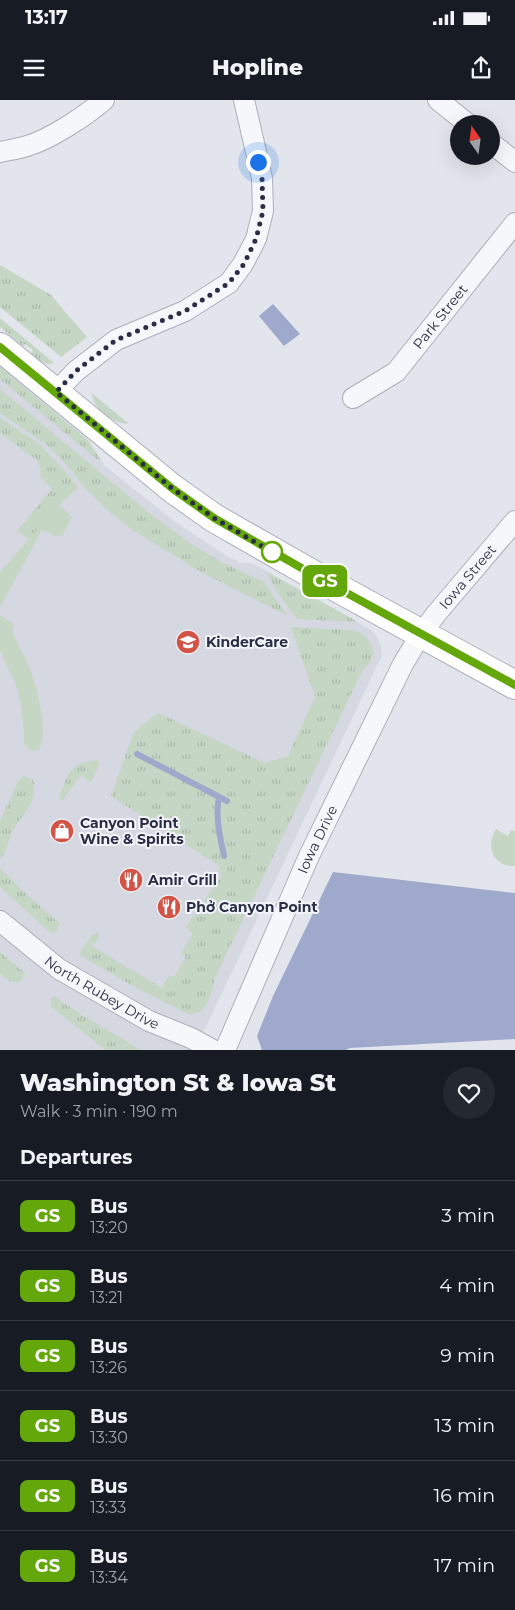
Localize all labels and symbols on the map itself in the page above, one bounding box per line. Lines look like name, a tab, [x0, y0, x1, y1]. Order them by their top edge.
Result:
north arrow	[450, 115, 500, 165]
your location	[246, 150, 271, 175]
street label: Park Street	[409, 280, 472, 353]
unlabelled marker	[261, 541, 283, 563]
street label: Iowa Street	[435, 541, 500, 613]
line badge: GS	[302, 565, 348, 597]
school or university icon: KinderCare	[175, 629, 201, 655]
place label: KinderCare	[206, 633, 288, 651]
street label: Iowa Drive	[294, 802, 341, 876]
place label: Canyon Point Wine & Spirits	[80, 814, 184, 848]
shop icon: Canyon Point Wine & Spirits	[49, 818, 75, 844]
restaurant icon: Amir Grill	[118, 867, 144, 893]
place label: Amir Grill	[147, 871, 217, 889]
restaurant icon: Phở Canyon Point	[156, 894, 182, 920]
place label: Phở Canyon Point	[186, 898, 318, 916]
street label: North Rubey Drive	[41, 952, 162, 1033]

